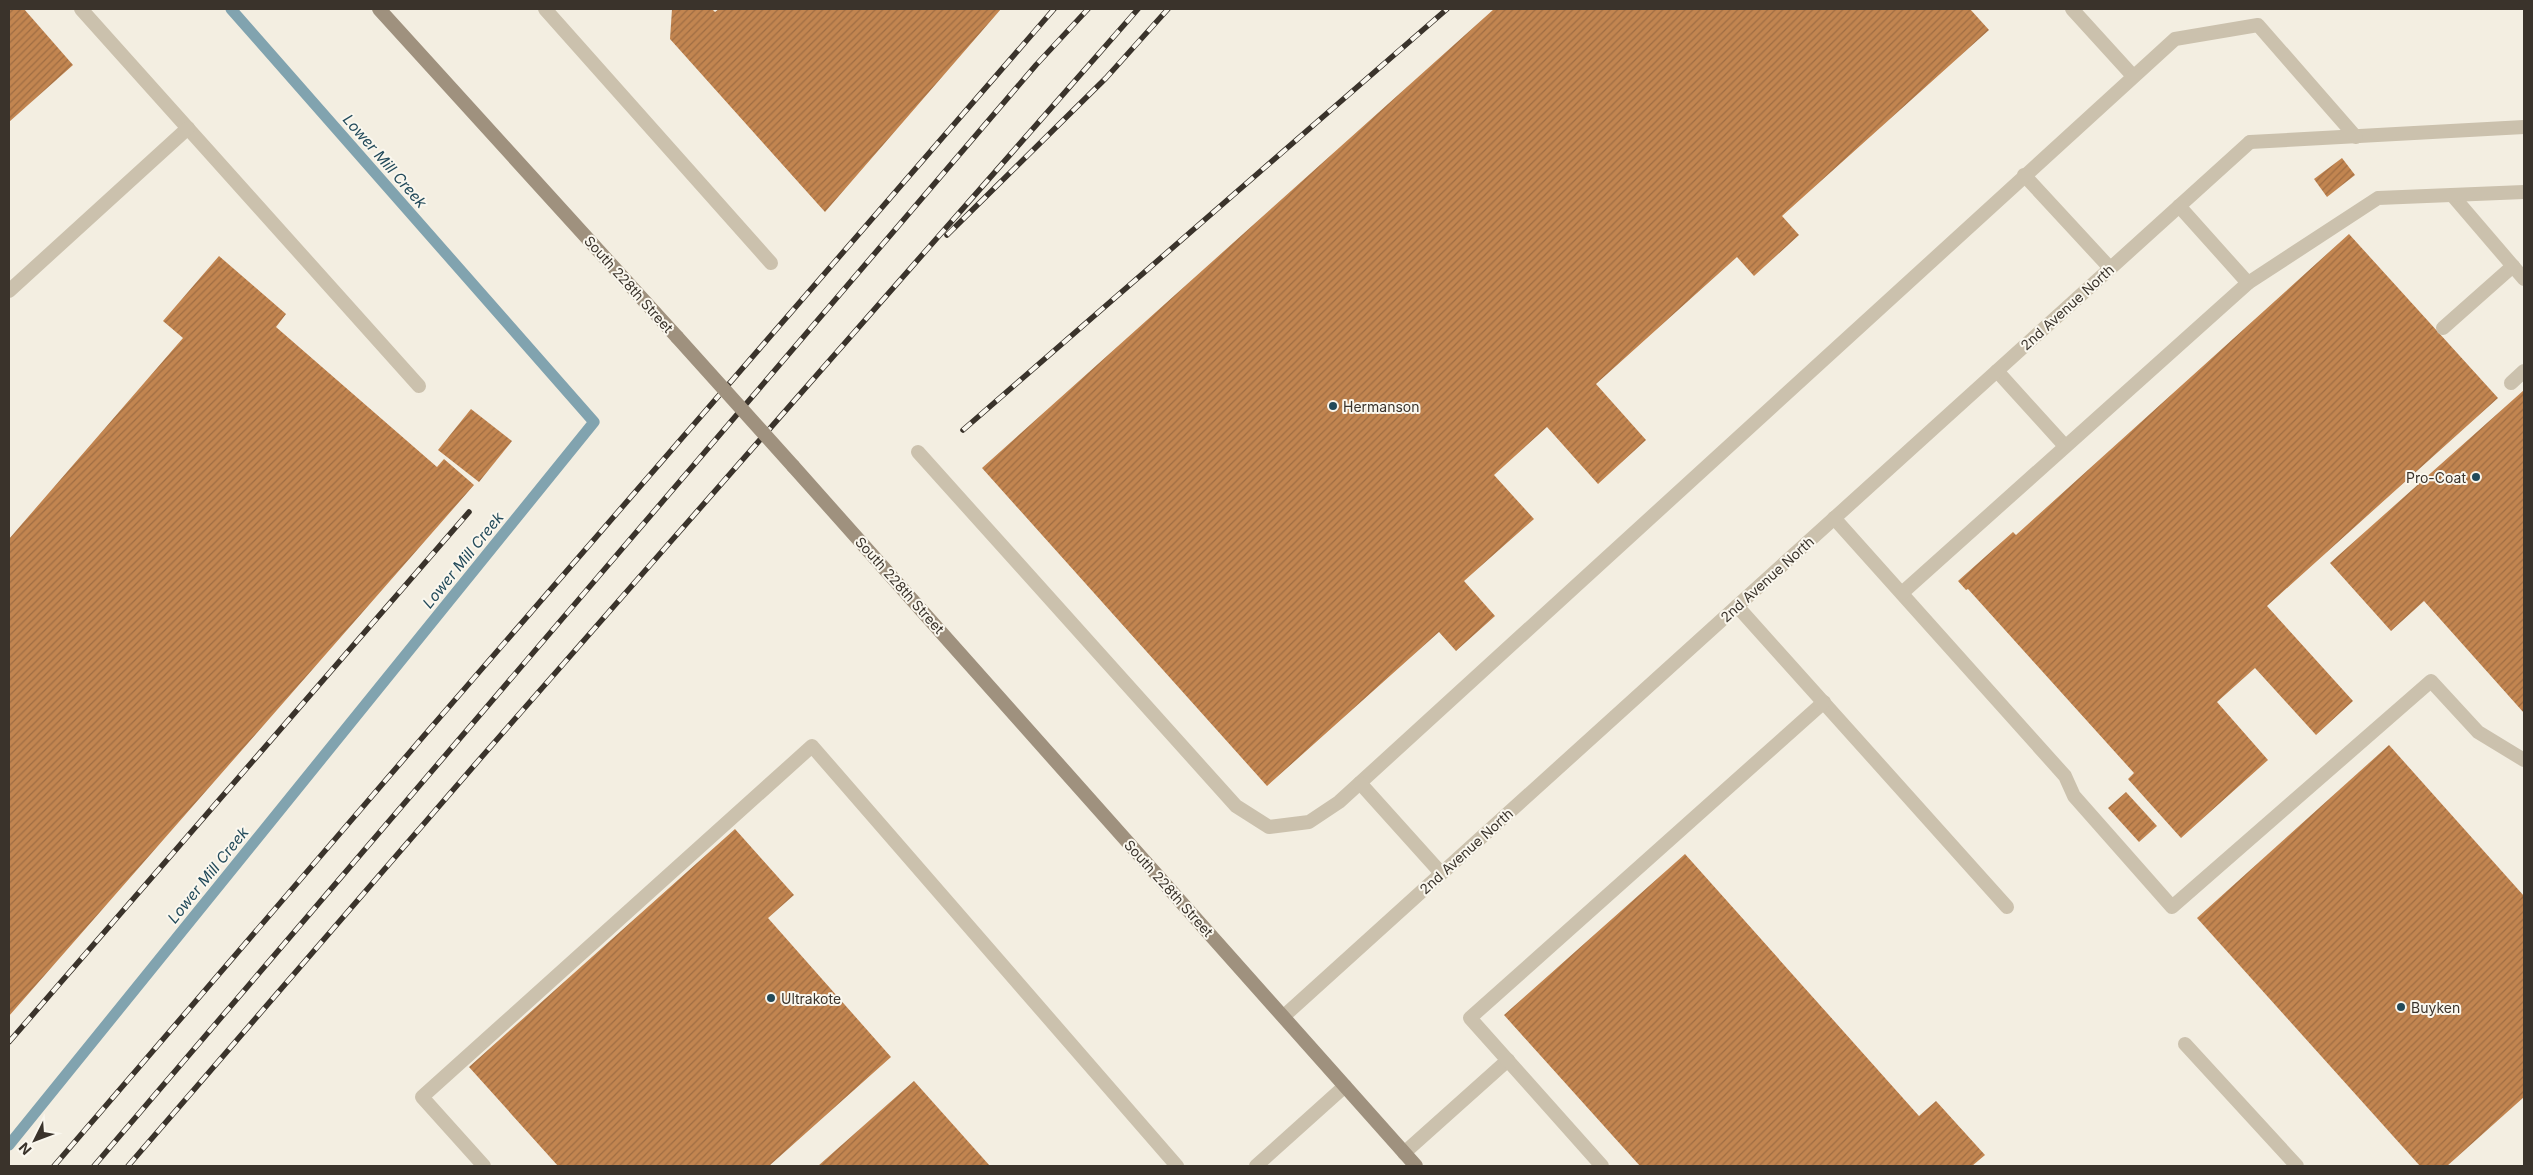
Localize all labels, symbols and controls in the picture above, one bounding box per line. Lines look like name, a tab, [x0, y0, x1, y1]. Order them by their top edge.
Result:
water label: Lower Mill Creek	[339, 110, 431, 212]
street label: South 228th Street	[581, 232, 677, 336]
street label: 2nd Avenue North	[2017, 261, 2117, 353]
place label: Hermanson	[1343, 398, 1420, 415]
marker: Hermanson	[1327, 400, 1339, 412]
place label: Pro-Coat	[2406, 469, 2466, 486]
marker: Pro-Coat	[2470, 471, 2482, 483]
water label: Lower Mill Creek	[418, 507, 508, 612]
street label: South 228th Street	[852, 533, 948, 637]
street label: 2nd Avenue North	[1717, 533, 1817, 625]
street label: 2nd Avenue North	[1416, 805, 1516, 897]
water label: Lower Mill Creek	[163, 822, 253, 927]
street label: South 228th Street	[1121, 836, 1217, 940]
place label: Ultrakote	[781, 990, 841, 1007]
marker: Ultrakote	[765, 992, 777, 1004]
place label: Buyken	[2411, 999, 2460, 1016]
marker: Buyken	[2395, 1001, 2407, 1013]
north arrow	[10, 1115, 60, 1165]
text: N	[15, 1139, 35, 1159]

